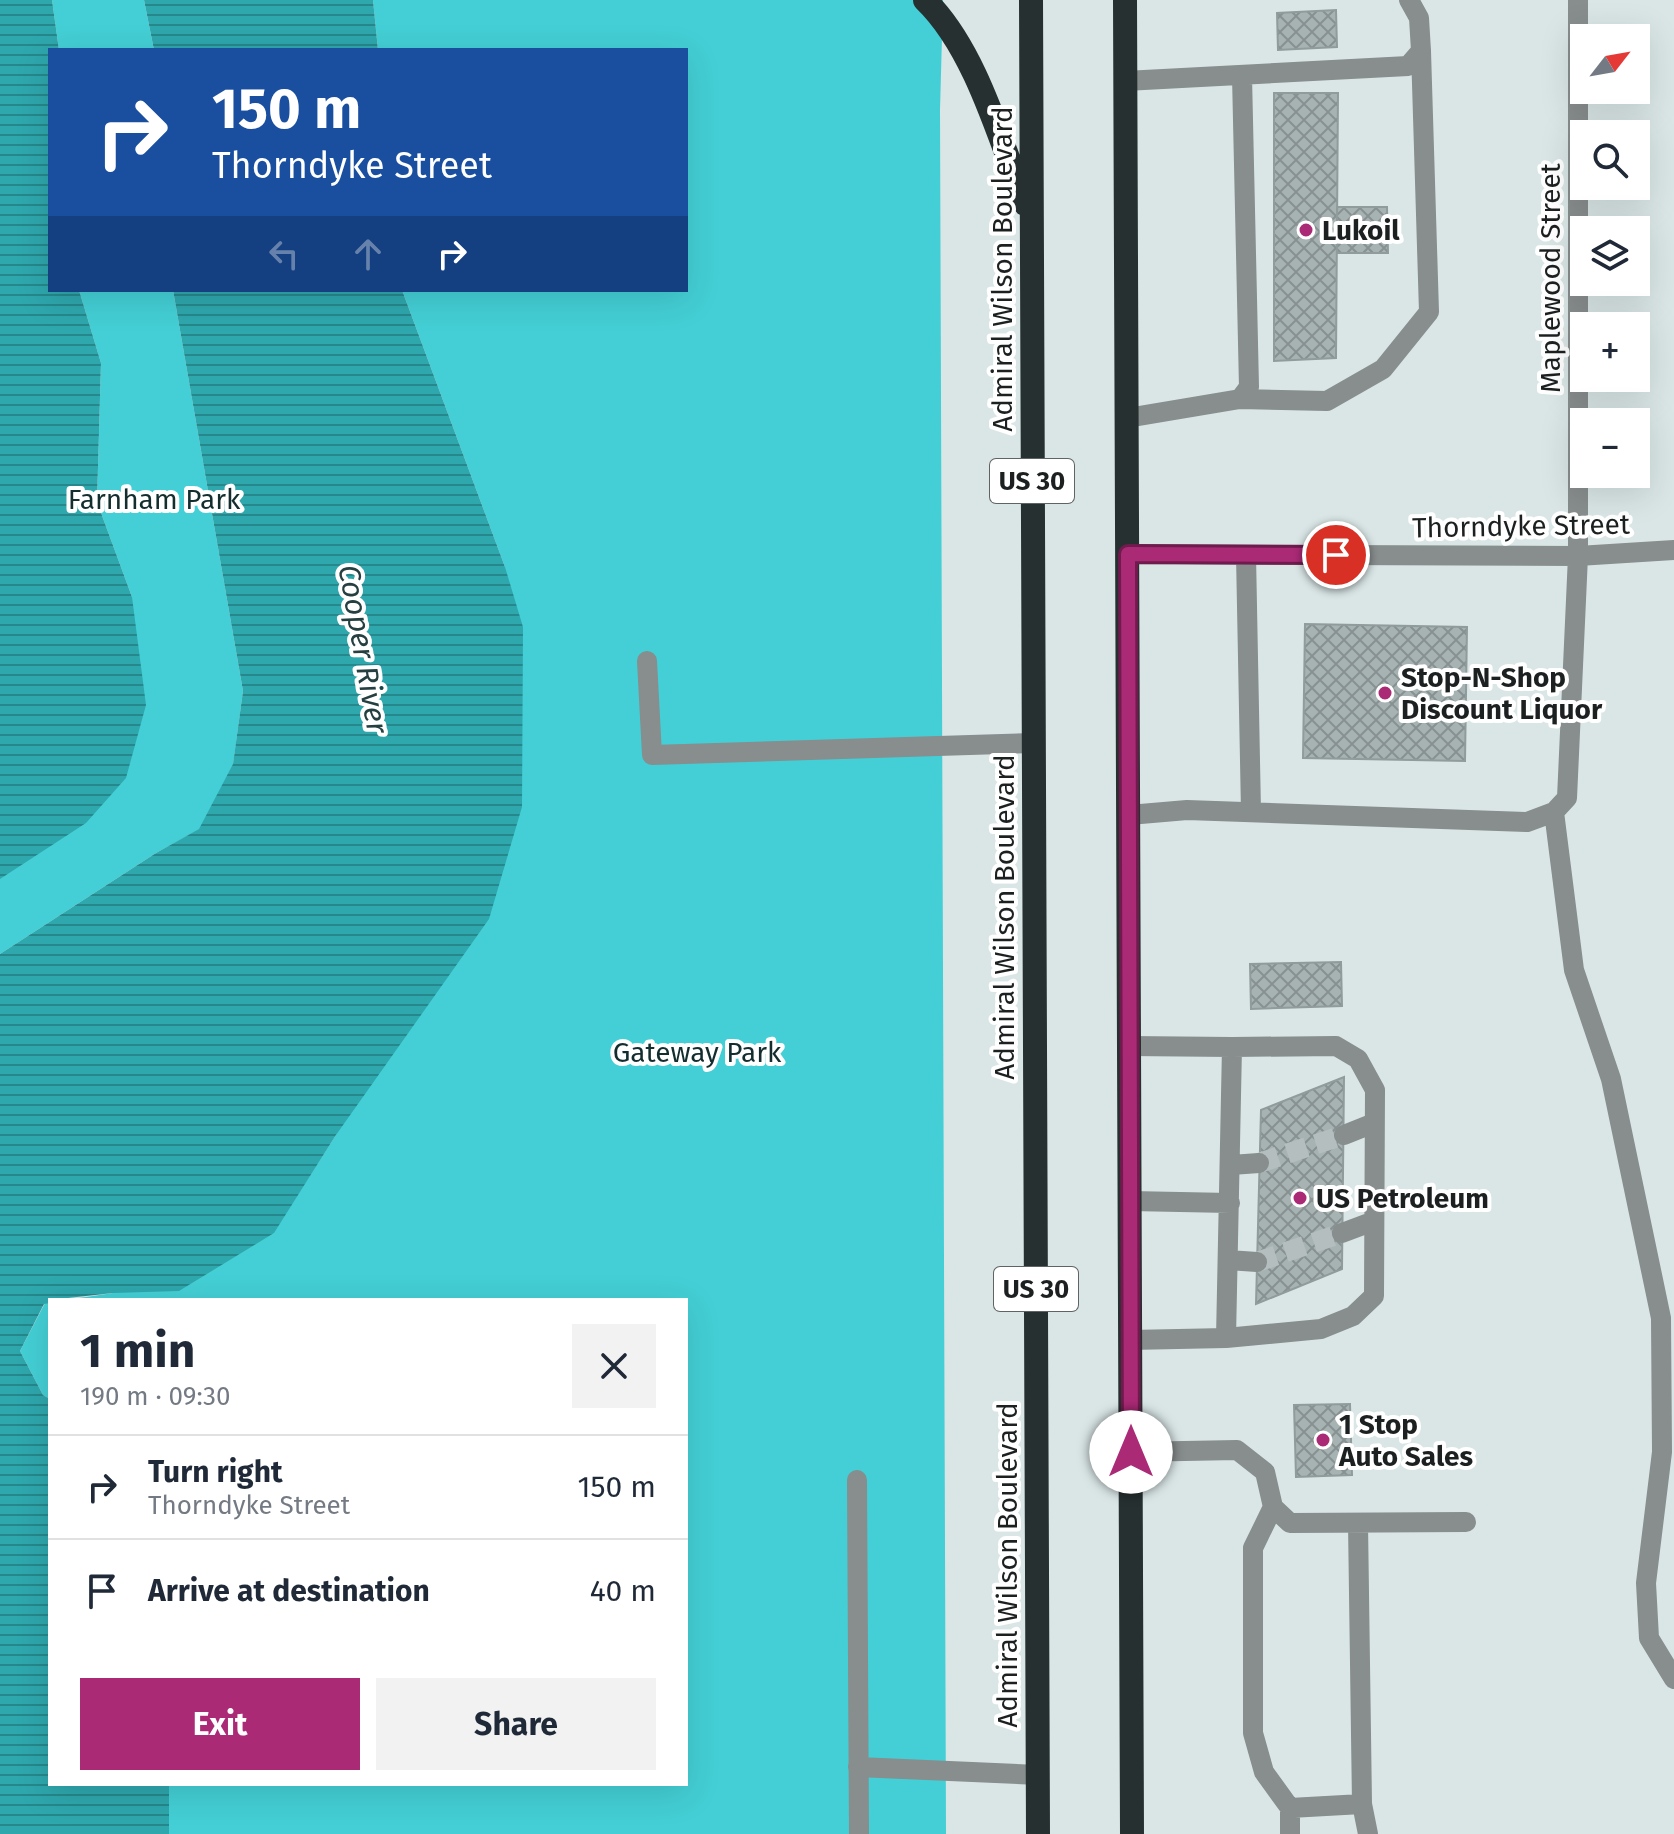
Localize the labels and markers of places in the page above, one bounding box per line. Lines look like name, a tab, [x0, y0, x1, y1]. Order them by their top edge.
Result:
place label: Lukoil	[1322, 214, 1400, 247]
marker: Lukoil	[1297, 221, 1315, 239]
pin	[1302, 521, 1370, 589]
place label: Stop-N-Shop Discount Liquor	[1401, 661, 1603, 726]
marker: Stop-N-Shop Discount Liquor	[1376, 684, 1394, 702]
place label: US Petroleum	[1316, 1182, 1489, 1215]
marker: US Petroleum	[1291, 1189, 1309, 1207]
place label: 1 Stop Auto Sales	[1338, 1408, 1473, 1473]
marker: 1 Stop Auto Sales	[1314, 1431, 1332, 1449]

